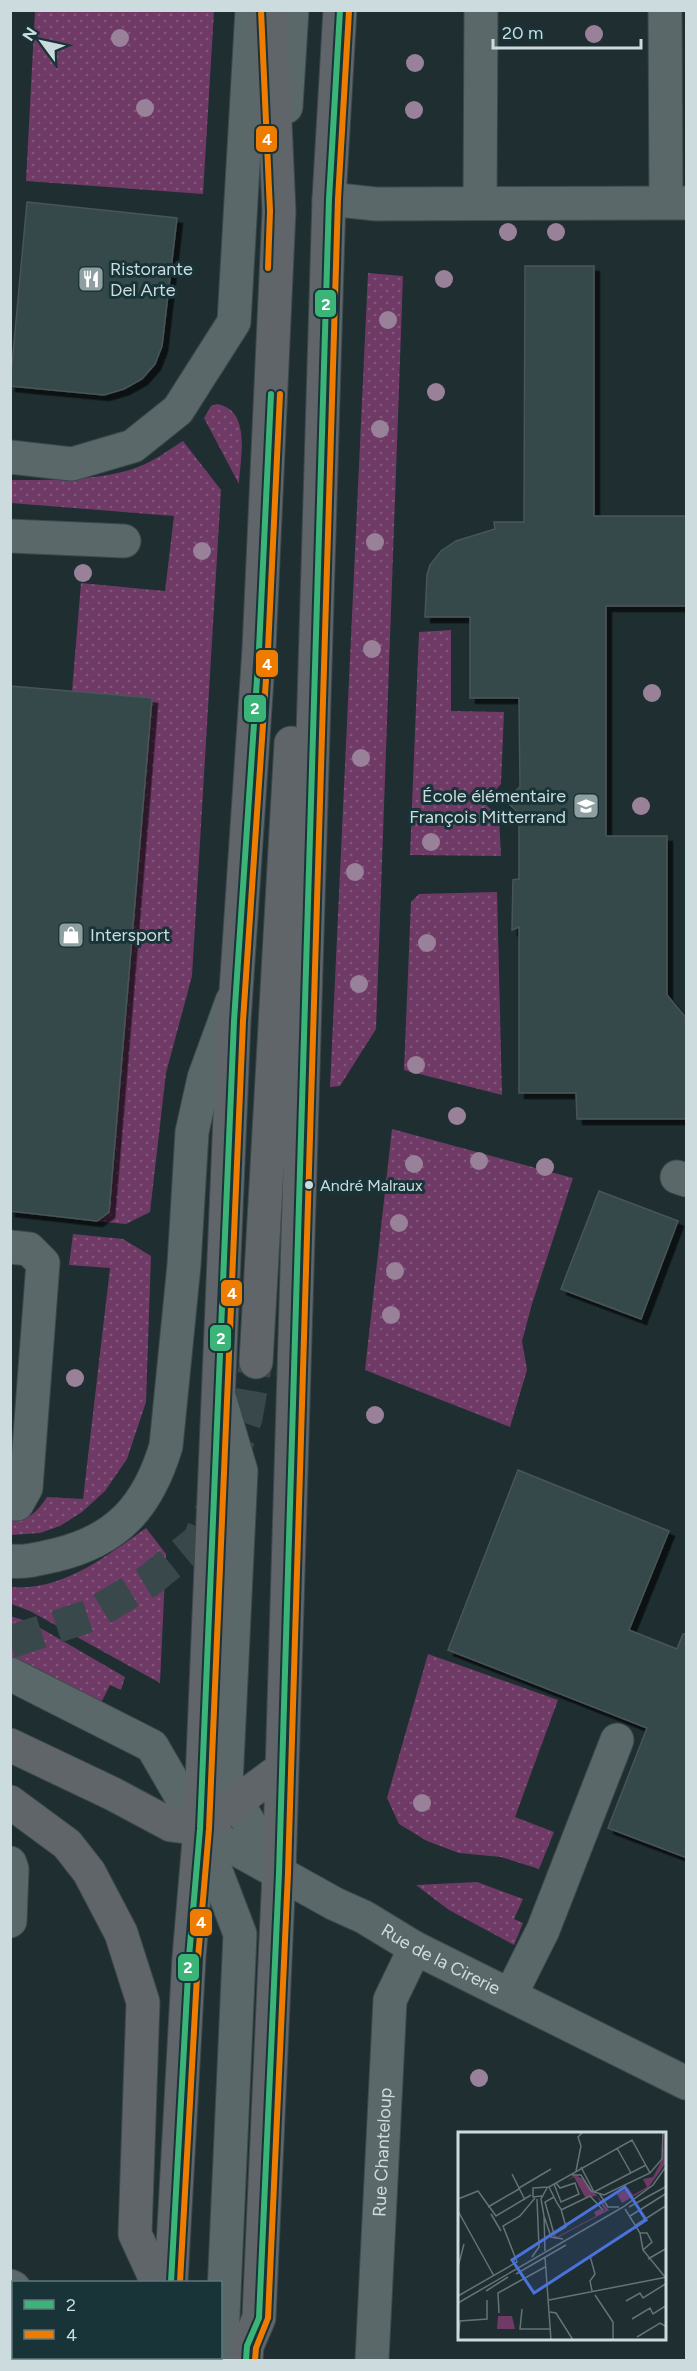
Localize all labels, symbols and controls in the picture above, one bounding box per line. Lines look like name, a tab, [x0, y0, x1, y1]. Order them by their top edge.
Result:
north arrow	[12, 12, 72, 72]
scale bar	[493, 12, 642, 50]
text: 20 m	[502, 22, 543, 44]
text: N	[19, 24, 41, 44]
line badge: 4	[255, 125, 278, 153]
text: 4	[262, 130, 272, 149]
place label: Ristorante Del Arte	[110, 258, 193, 301]
restaurant icon: Ristorante Del Arte	[76, 264, 106, 294]
line badge: 2	[314, 289, 337, 318]
text: 2	[321, 295, 331, 314]
line badge: 4	[255, 649, 279, 678]
text: 4	[262, 655, 272, 674]
line badge: 2	[243, 694, 267, 723]
text: 2	[250, 699, 260, 718]
place label: École élémentaire François Mitterrand	[409, 785, 566, 828]
school or university icon: École élémentaire François Mitterrand	[571, 791, 601, 821]
shop icon: Intersport	[56, 920, 86, 950]
place label: Intersport	[90, 924, 170, 946]
place label: André Malraux	[320, 1176, 423, 1195]
marker: André Malraux	[303, 1179, 315, 1191]
line badge: 4	[220, 1279, 243, 1307]
text: 4	[227, 1284, 237, 1303]
line badge: 2	[209, 1324, 232, 1352]
text: 2	[216, 1329, 226, 1348]
line badge: 4	[189, 1908, 213, 1937]
text: 4	[196, 1913, 206, 1932]
street label: Rue de la Cirerie	[377, 1919, 504, 2000]
line badge: 2	[177, 1953, 200, 1982]
text: 2	[183, 1958, 193, 1977]
street label: Rue Chanteloup	[368, 2087, 397, 2218]
inset map	[458, 2132, 667, 2341]
legend	[12, 2281, 222, 2359]
text: 2	[66, 2294, 76, 2316]
text: 4	[66, 2324, 77, 2346]

